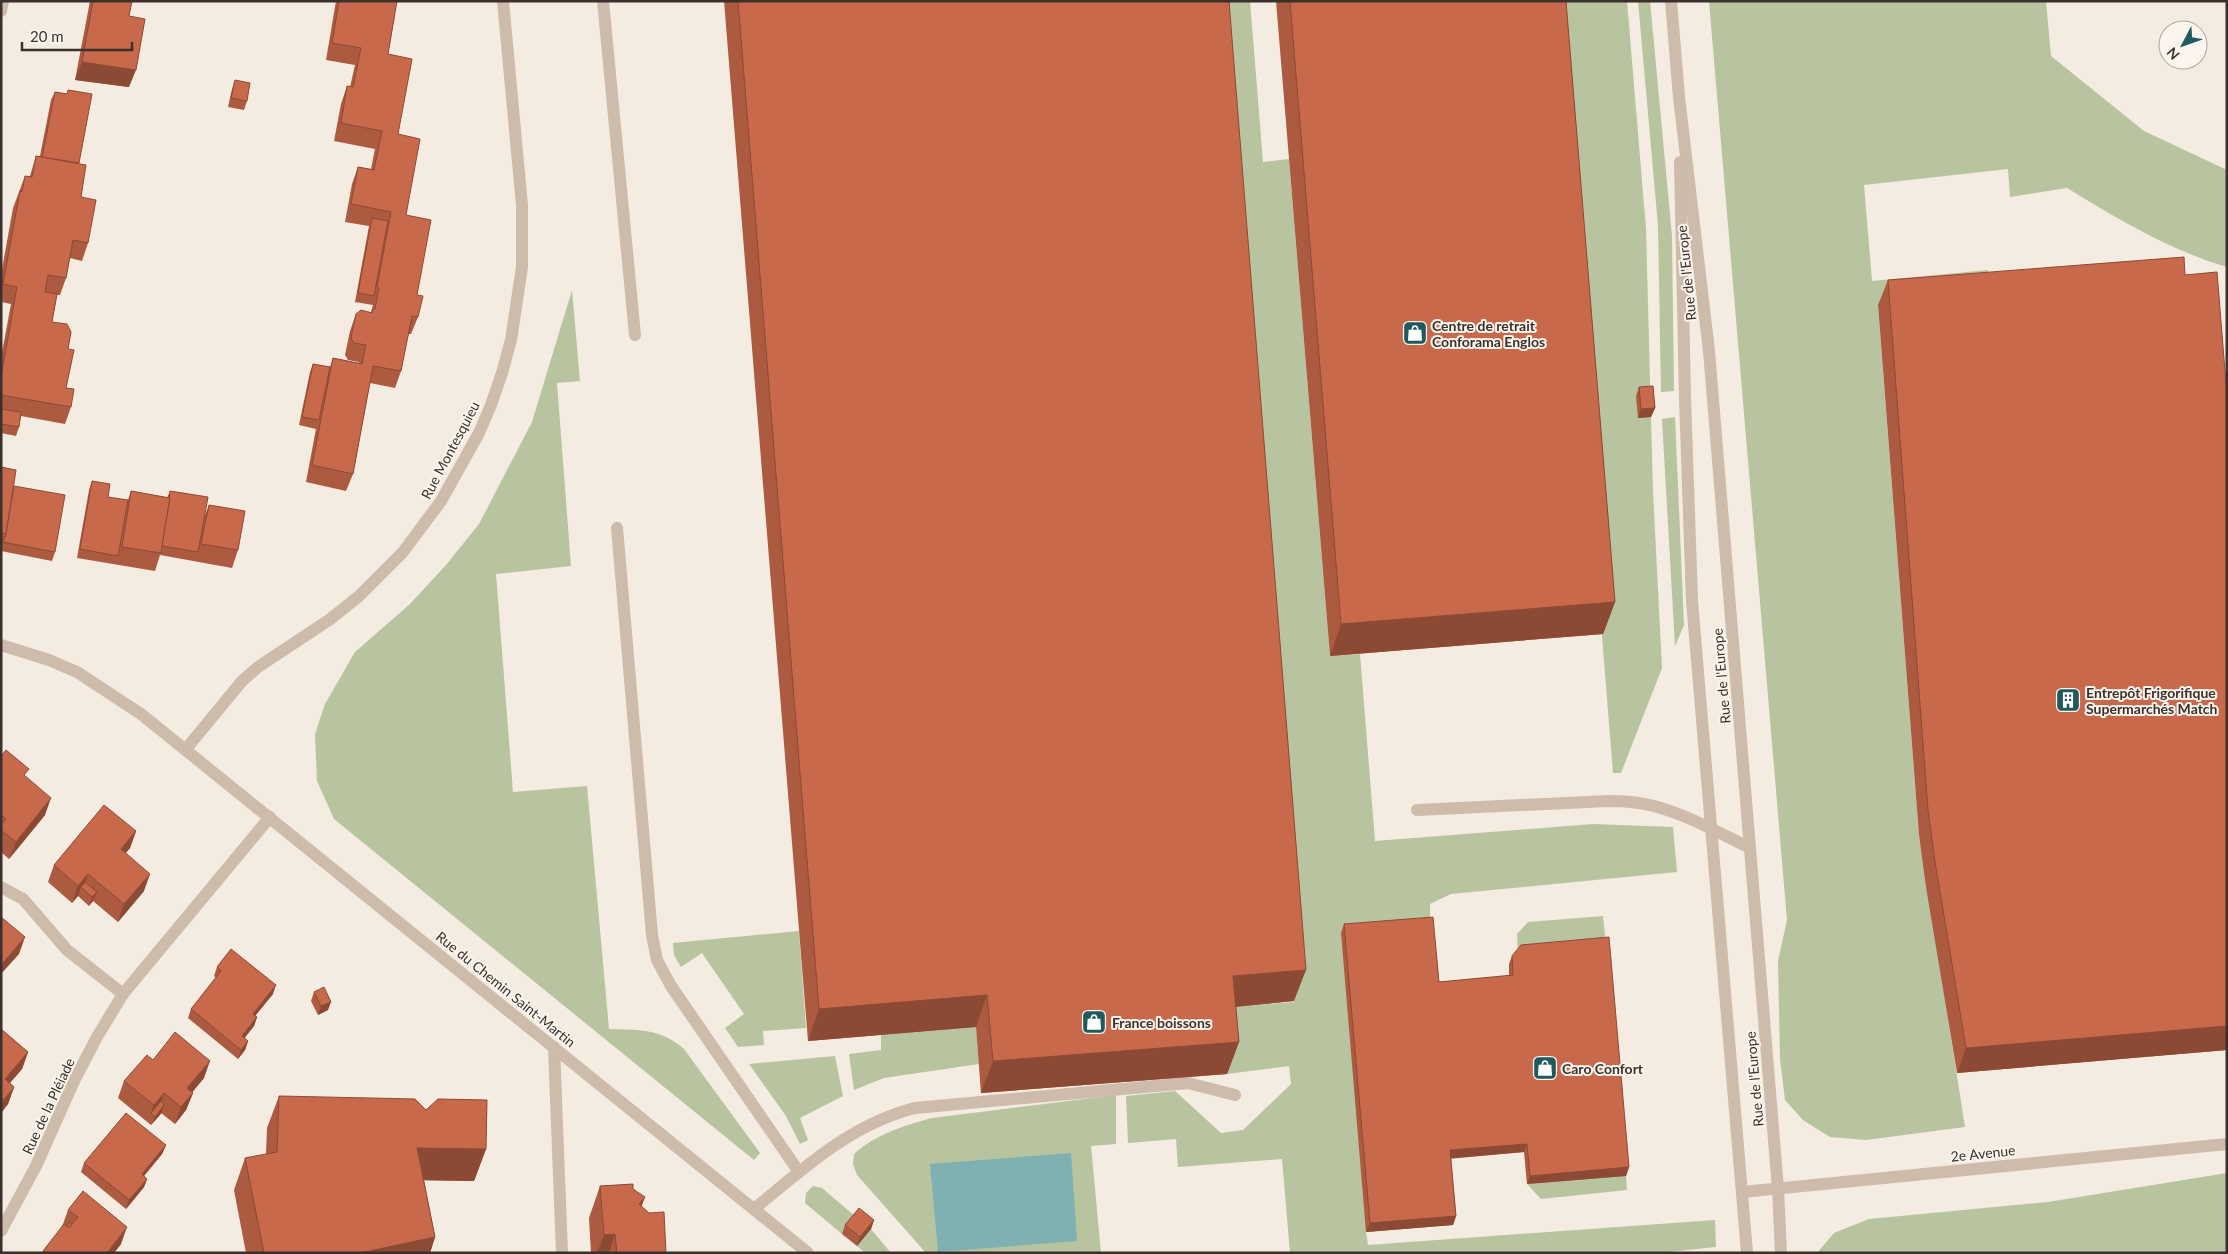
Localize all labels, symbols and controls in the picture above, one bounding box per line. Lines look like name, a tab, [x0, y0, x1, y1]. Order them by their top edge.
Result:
scale bar	[22, 20, 132, 52]
north arrow	[2158, 20, 2208, 70]
text: 20 m	[30, 27, 64, 45]
text: N	[2163, 44, 2183, 64]
street label: Rue de l'Europe	[1673, 224, 1699, 322]
place label: Centre de retrait Conforama Englos	[1432, 317, 1545, 350]
shop icon: Centre de retrait Conforama Englos	[1402, 320, 1428, 346]
street label: Rue Montesquieu	[417, 398, 483, 502]
street label: Rue de l'Europe	[1708, 628, 1734, 724]
place label: Entrepôt Frigorifique Supermarchés Match	[2086, 684, 2218, 717]
building icon: Entrepôt Frigorifique Supermarchés Match	[2055, 687, 2081, 713]
street label: Rue du Chemin Saint-Martin	[433, 928, 579, 1050]
shop icon: France boissons	[1081, 1009, 1107, 1035]
place label: France boissons	[1112, 1014, 1211, 1031]
street label: Rue de l'Europe	[1741, 1031, 1767, 1127]
street label: Rue de la Pléiade	[18, 1055, 78, 1157]
shop icon: Caro Confort	[1532, 1055, 1558, 1081]
place label: Caro Confort	[1562, 1060, 1644, 1077]
street label: 2e Avenue	[1950, 1141, 2016, 1165]

